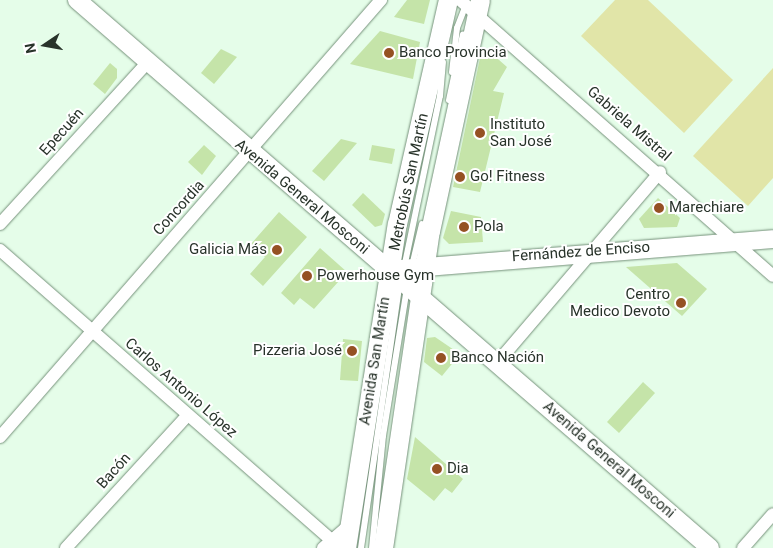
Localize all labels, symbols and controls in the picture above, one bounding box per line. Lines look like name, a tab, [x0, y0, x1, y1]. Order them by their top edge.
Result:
north arrow	[20, 20, 70, 70]
text: N	[21, 42, 39, 55]
place label: Banco Provincia	[399, 44, 507, 62]
marker: Banco Provincia	[383, 47, 395, 59]
street label: Gabriela Mistral	[583, 83, 675, 165]
street label: Epecuén	[36, 105, 88, 159]
street label: Metrobús San Martín	[386, 112, 432, 252]
place label: Instituto San José	[490, 115, 552, 150]
marker: Instituto San José	[474, 127, 486, 139]
street label: Avenida General Mosconi	[231, 136, 373, 258]
place label: Go! Fitness	[470, 168, 545, 186]
marker: Go! Fitness	[454, 171, 466, 183]
street label: Concordia	[149, 177, 209, 239]
place label: Marechiare	[669, 199, 744, 217]
marker: Marechiare	[653, 202, 665, 214]
place label: Pola	[474, 218, 504, 236]
marker: Pola	[458, 221, 470, 233]
street label: Fernández de Enciso	[511, 238, 651, 266]
place label: Galicia Más	[189, 241, 267, 259]
marker: Galicia Más	[271, 244, 283, 256]
place label: Powerhouse Gym	[317, 267, 434, 285]
marker: Powerhouse Gym	[301, 270, 313, 282]
place label: Centro Medico Devoto	[570, 285, 670, 320]
street label: Avenida San Martín	[356, 296, 394, 426]
marker: Centro Medico Devoto	[674, 296, 688, 310]
street label: Carlos Antonio López	[121, 334, 241, 442]
place label: Pizzeria José	[253, 342, 342, 360]
marker: Pizzeria José	[346, 345, 358, 357]
place label: Banco Nación	[451, 349, 544, 367]
marker: Banco Nación	[435, 352, 447, 364]
street label: Avenida General Mosconi	[539, 398, 679, 522]
street label: Bacón	[93, 449, 135, 493]
place label: Dia	[447, 460, 469, 478]
marker: Dia	[431, 463, 443, 475]

